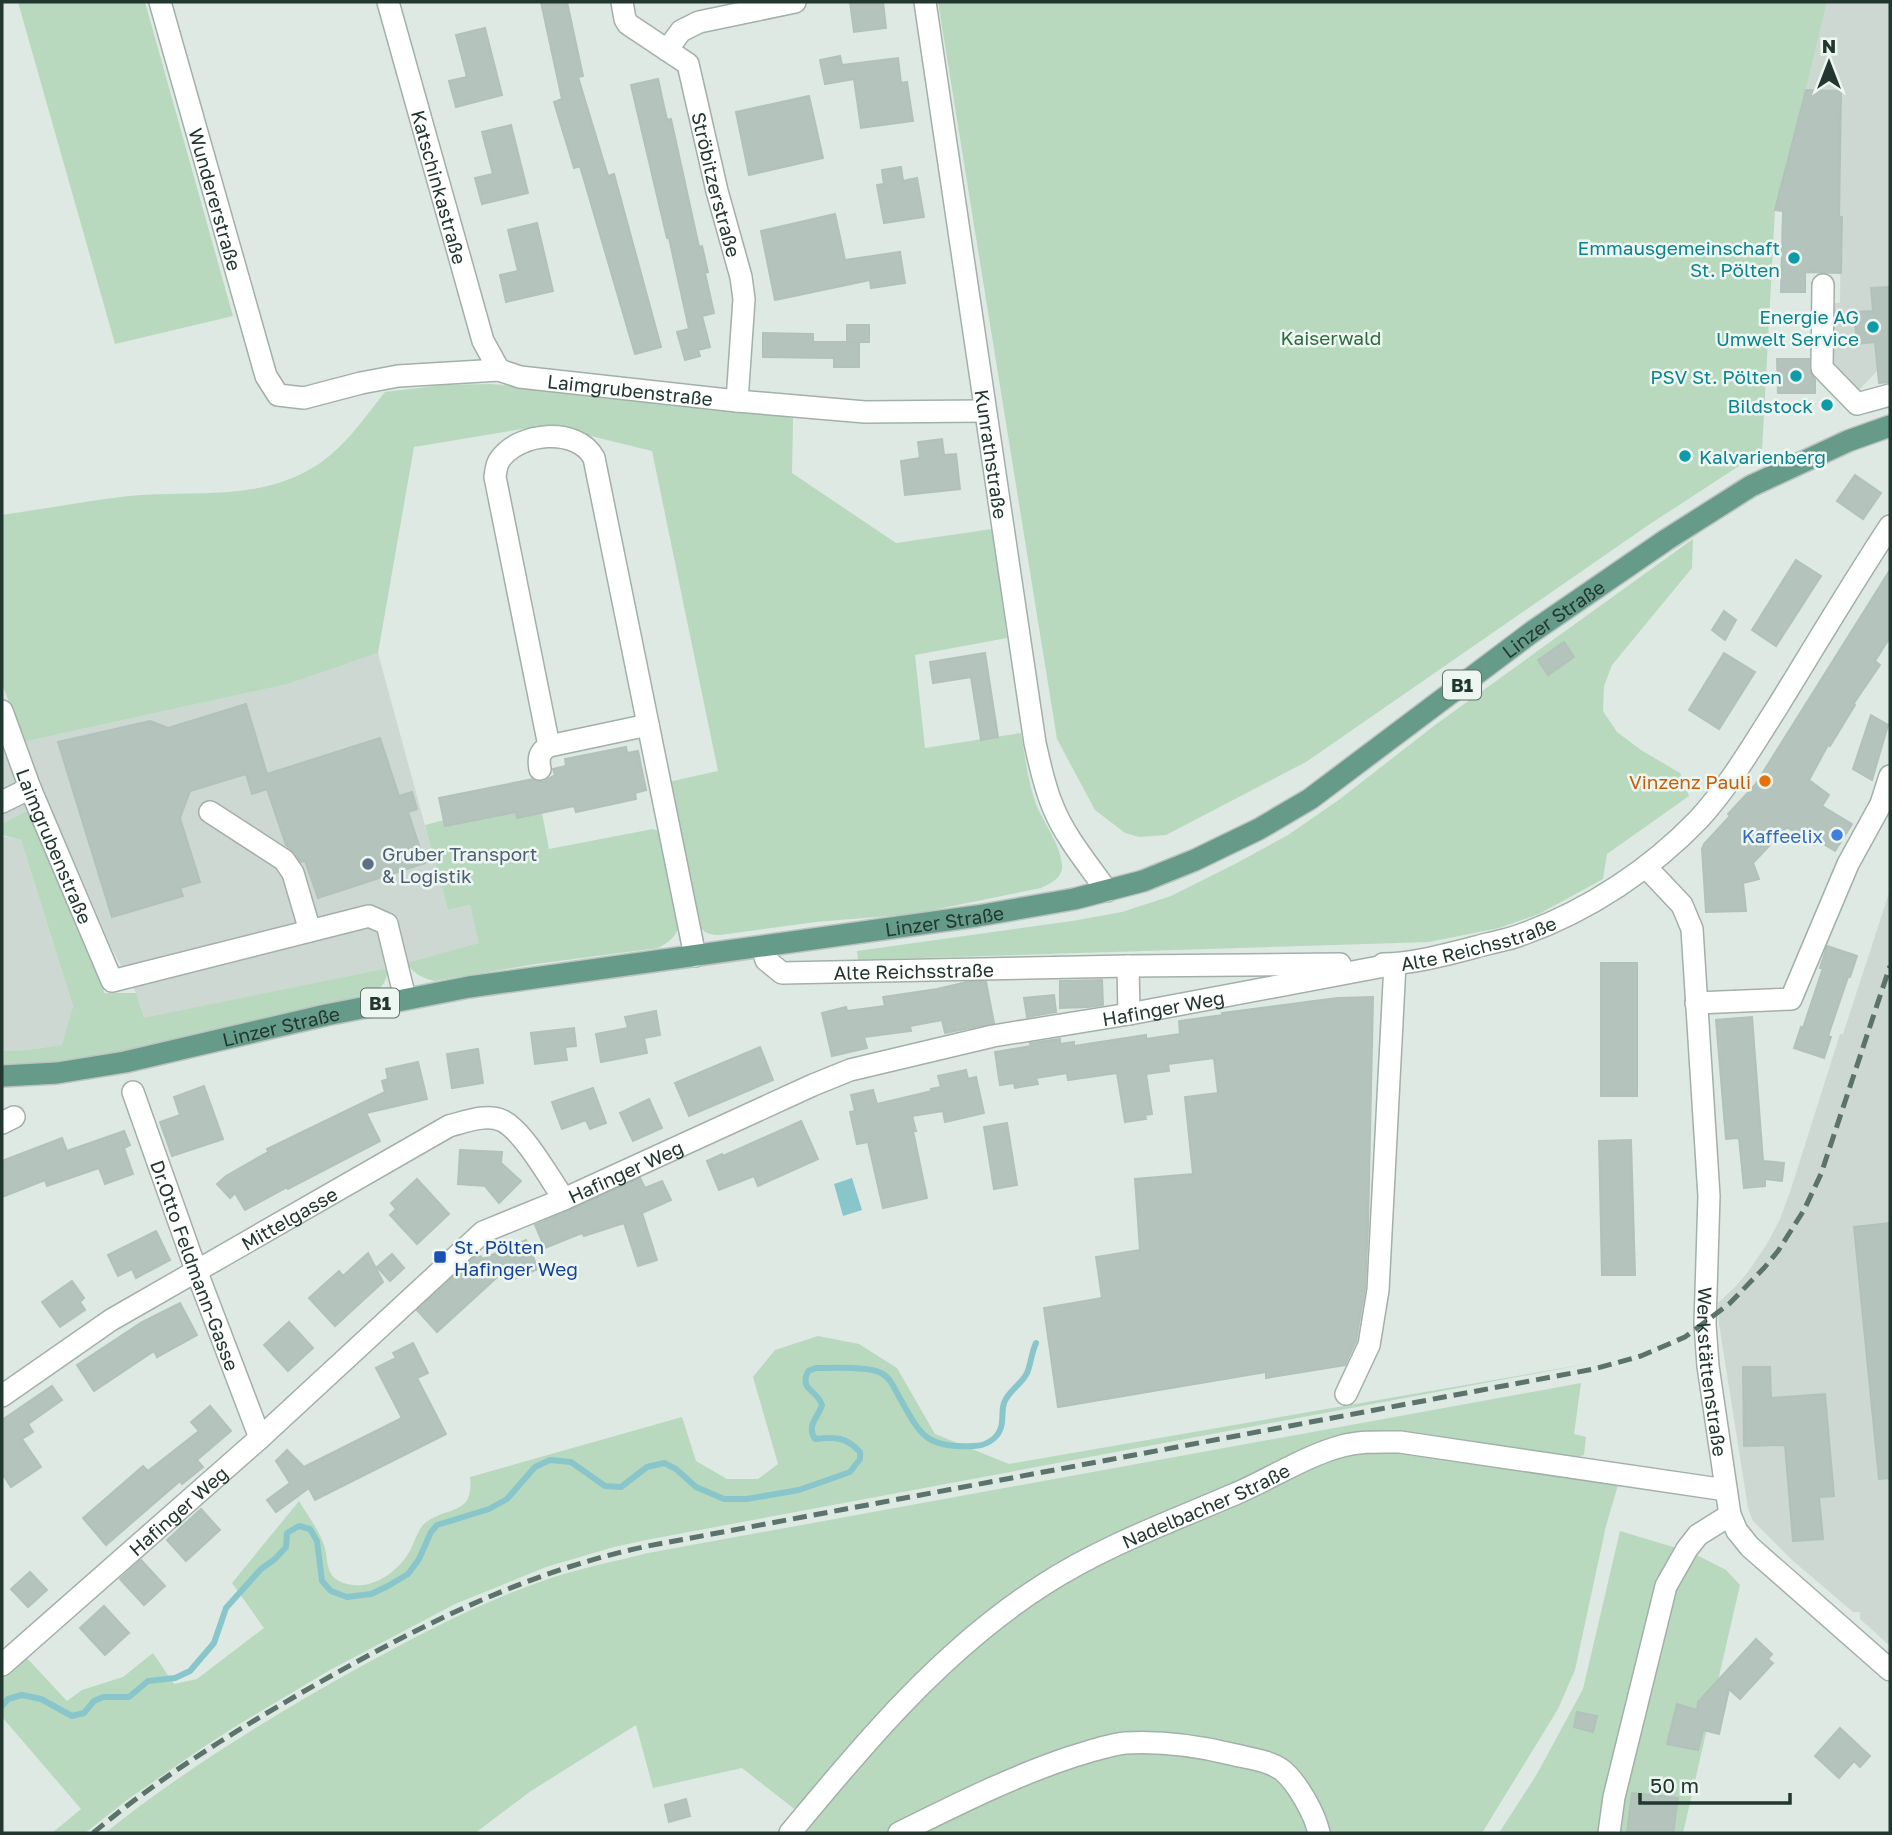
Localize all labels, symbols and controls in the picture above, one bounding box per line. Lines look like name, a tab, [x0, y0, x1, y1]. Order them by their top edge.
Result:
north arrow	[1794, 28, 1864, 98]
text: N	[1822, 34, 1836, 57]
street label: Katschinkastraße	[407, 107, 472, 267]
street label: Ströbitzerstraße	[688, 110, 746, 259]
street label: Wundererstraße	[185, 125, 247, 273]
place label: Emmausgemeinschaft St. Pölten	[1578, 236, 1780, 281]
marker: Emmausgemeinschaft St. Pölten	[1786, 250, 1802, 266]
place label: Energie AG Umwelt Service	[1716, 305, 1859, 350]
marker: Energie AG Umwelt Service	[1865, 319, 1881, 335]
park label: Kaiserwald	[1281, 326, 1381, 349]
place label: PSV St. Pölten	[1650, 365, 1782, 388]
marker: PSV St. Pölten	[1788, 368, 1804, 384]
street label: Laimgrubenstraße	[546, 369, 714, 410]
street label: Kunrathstraße	[971, 388, 1013, 520]
place label: Bildstock	[1727, 394, 1813, 417]
marker: Bildstock	[1819, 397, 1835, 413]
place label: Kalvarienberg	[1699, 445, 1826, 468]
marker: Kalvarienberg	[1677, 448, 1693, 464]
street label: Linzer Straße	[1497, 574, 1609, 662]
road number: B1	[1443, 670, 1481, 700]
street label: Laimgrubenstraße	[12, 765, 98, 927]
place label: Vinzenz Pauli	[1629, 770, 1751, 793]
marker: Vinzenz Pauli	[1757, 773, 1773, 789]
place label: Kaffeelix	[1742, 824, 1823, 847]
marker: Kaffeelix	[1829, 827, 1845, 843]
place label: Gruber Transport & Logistik	[382, 842, 537, 887]
marker: Gruber Transport & Logistik	[360, 856, 376, 872]
street label: Linzer Straße	[883, 900, 1006, 940]
street label: Alte Reichsstraße	[1399, 911, 1560, 974]
street label: Alte Reichsstraße	[833, 957, 994, 983]
street label: Hafinger Weg	[1100, 985, 1226, 1030]
road number: B1	[361, 988, 399, 1018]
street label: Linzer Straße	[220, 1001, 342, 1050]
street label: Hafinger Weg	[564, 1135, 686, 1207]
street label: Dr.Otto Feldmann-Gasse	[146, 1157, 245, 1373]
street label: Mittelgasse	[237, 1181, 341, 1255]
place label: St. Pölten Hafinger Weg	[454, 1235, 578, 1280]
marker: St. Pölten Hafinger Weg	[432, 1249, 448, 1265]
street label: Werkstättenstraße	[1693, 1287, 1733, 1458]
street label: Nadelbacher Straße	[1118, 1458, 1293, 1552]
street label: Hafinger Weg	[124, 1461, 232, 1560]
scale bar	[1640, 1762, 1790, 1806]
text: 50 m	[1650, 1772, 1699, 1798]

